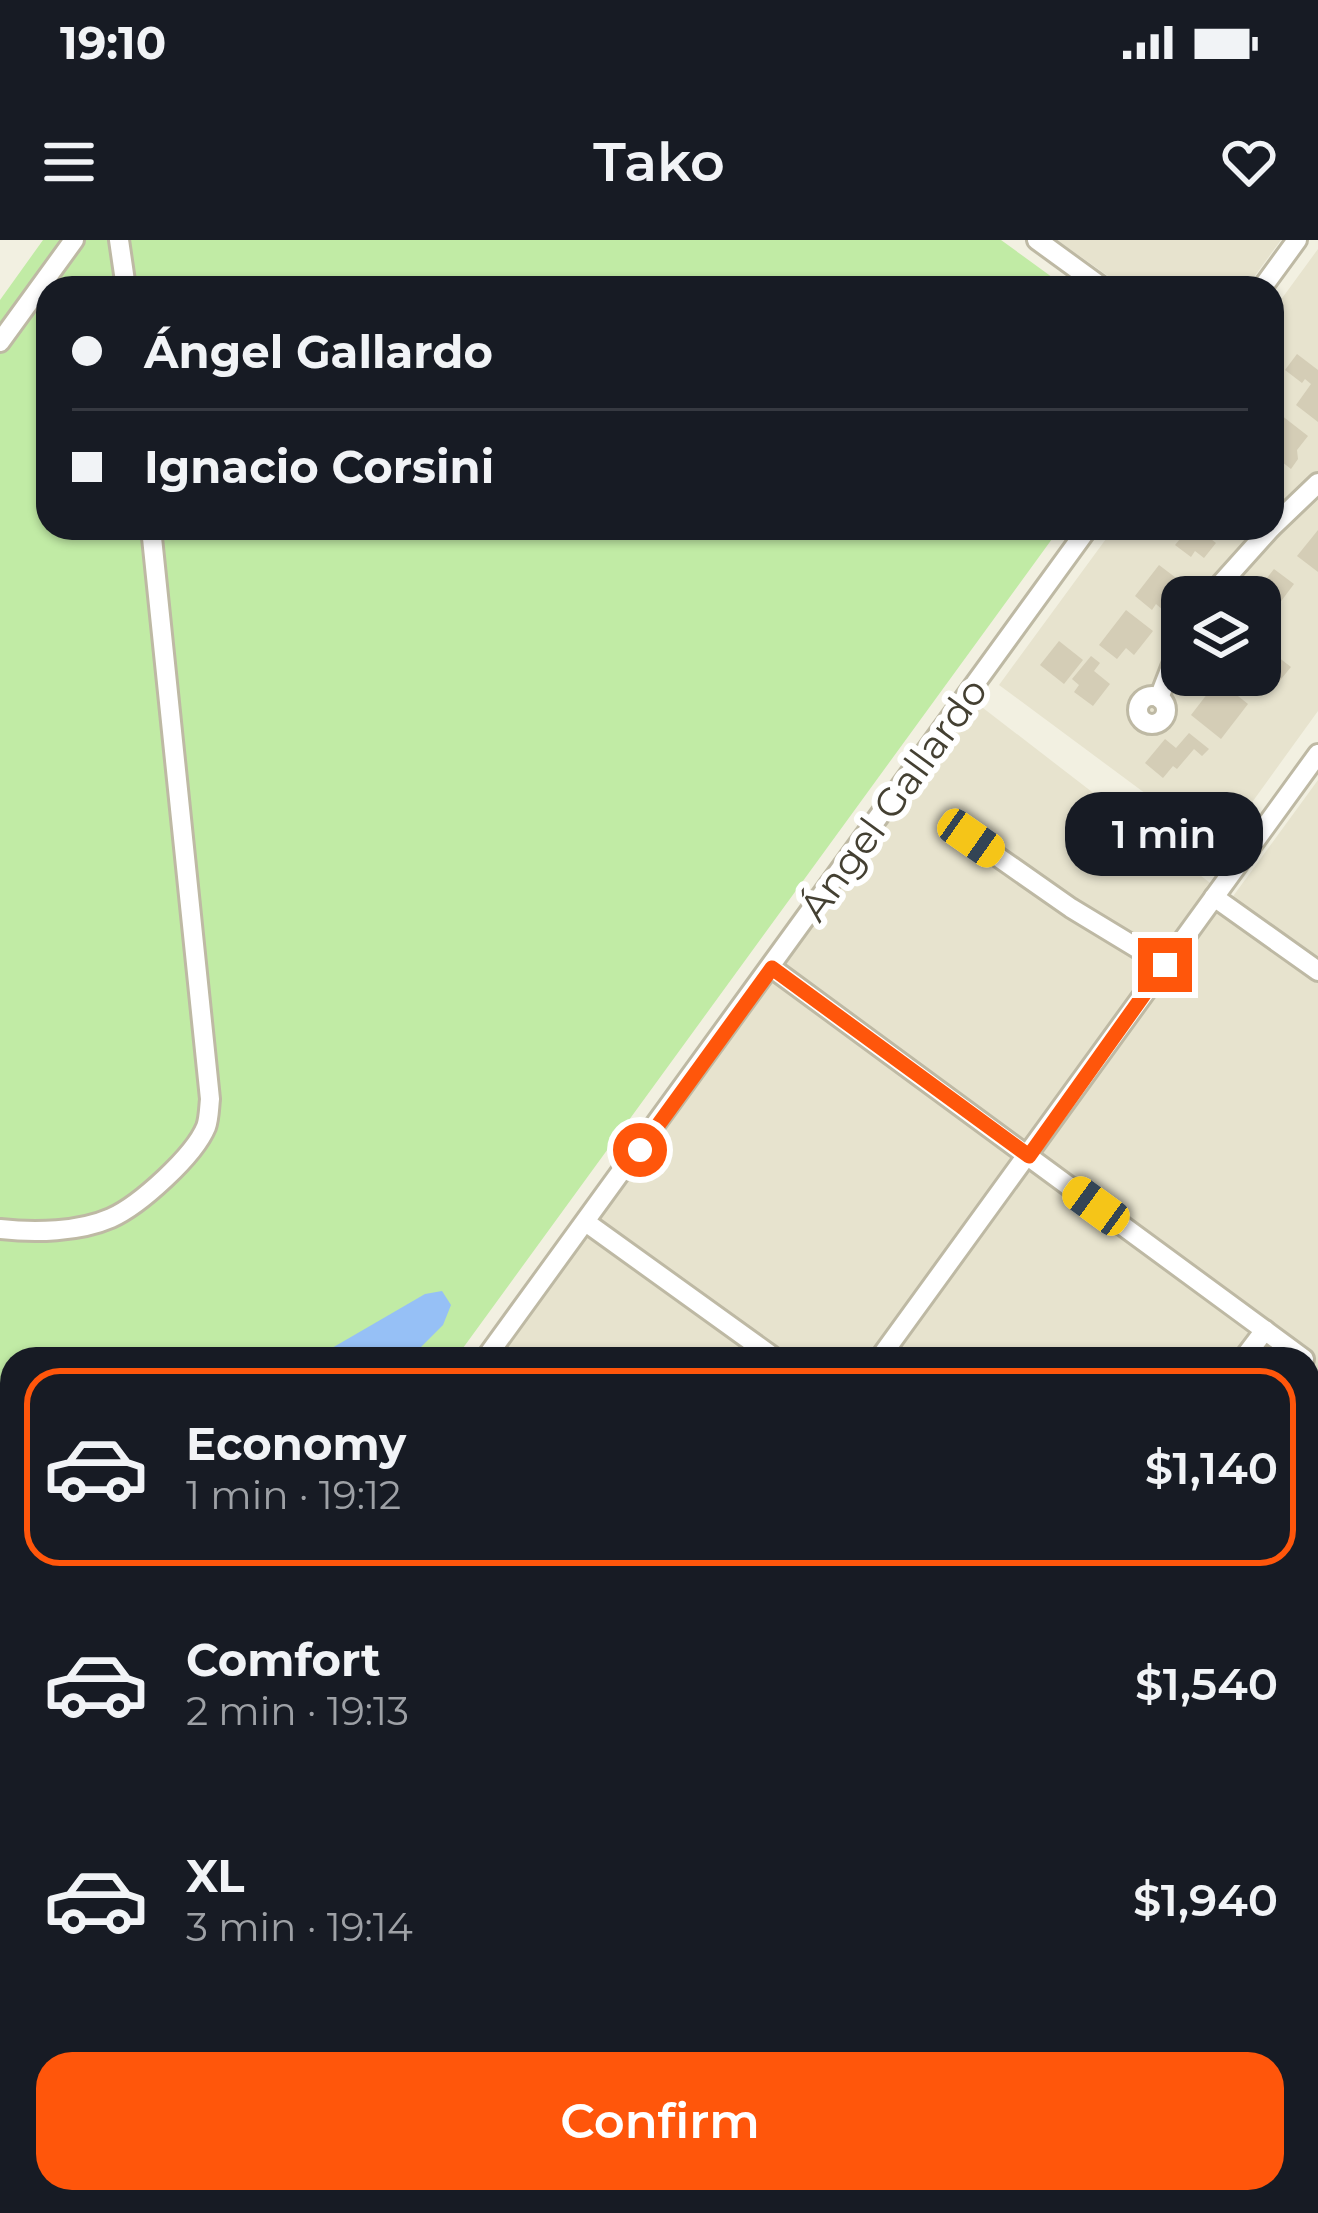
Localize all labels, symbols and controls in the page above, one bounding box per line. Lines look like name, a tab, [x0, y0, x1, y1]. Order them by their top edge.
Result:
text: 19:10	[60, 15, 166, 70]
icon: menu	[36, 129, 102, 195]
text: Tako	[593, 129, 725, 195]
icon: heart	[1216, 129, 1282, 195]
text: Ángel Gallardo	[144, 324, 493, 379]
text: Ignacio Corsini	[144, 439, 494, 494]
map controls	[1161, 576, 1281, 696]
button: layers	[1161, 576, 1281, 696]
street label: Ángel Gallardo	[789, 668, 997, 930]
callout: 1 min	[1066, 791, 1264, 875]
car	[931, 803, 1011, 873]
text: 1 min	[1112, 810, 1216, 858]
route end	[1138, 938, 1192, 992]
route start	[613, 1123, 667, 1177]
car	[1056, 1170, 1136, 1242]
icon: car	[42, 1413, 150, 1521]
text: Economy	[186, 1416, 406, 1471]
text: $1,140	[1145, 1440, 1278, 1495]
text: 1 min · 19:12	[186, 1471, 401, 1519]
icon: car	[42, 1629, 150, 1737]
text: Comfort	[186, 1632, 381, 1687]
text: $1,540	[1135, 1656, 1278, 1711]
text: 2 min · 19:13	[186, 1687, 409, 1735]
icon: car	[42, 1845, 150, 1953]
text: XL	[186, 1848, 244, 1903]
text: $1,940	[1133, 1872, 1278, 1927]
text: 3 min · 19:14	[186, 1903, 413, 1951]
button: Confirm	[36, 2052, 1284, 2190]

